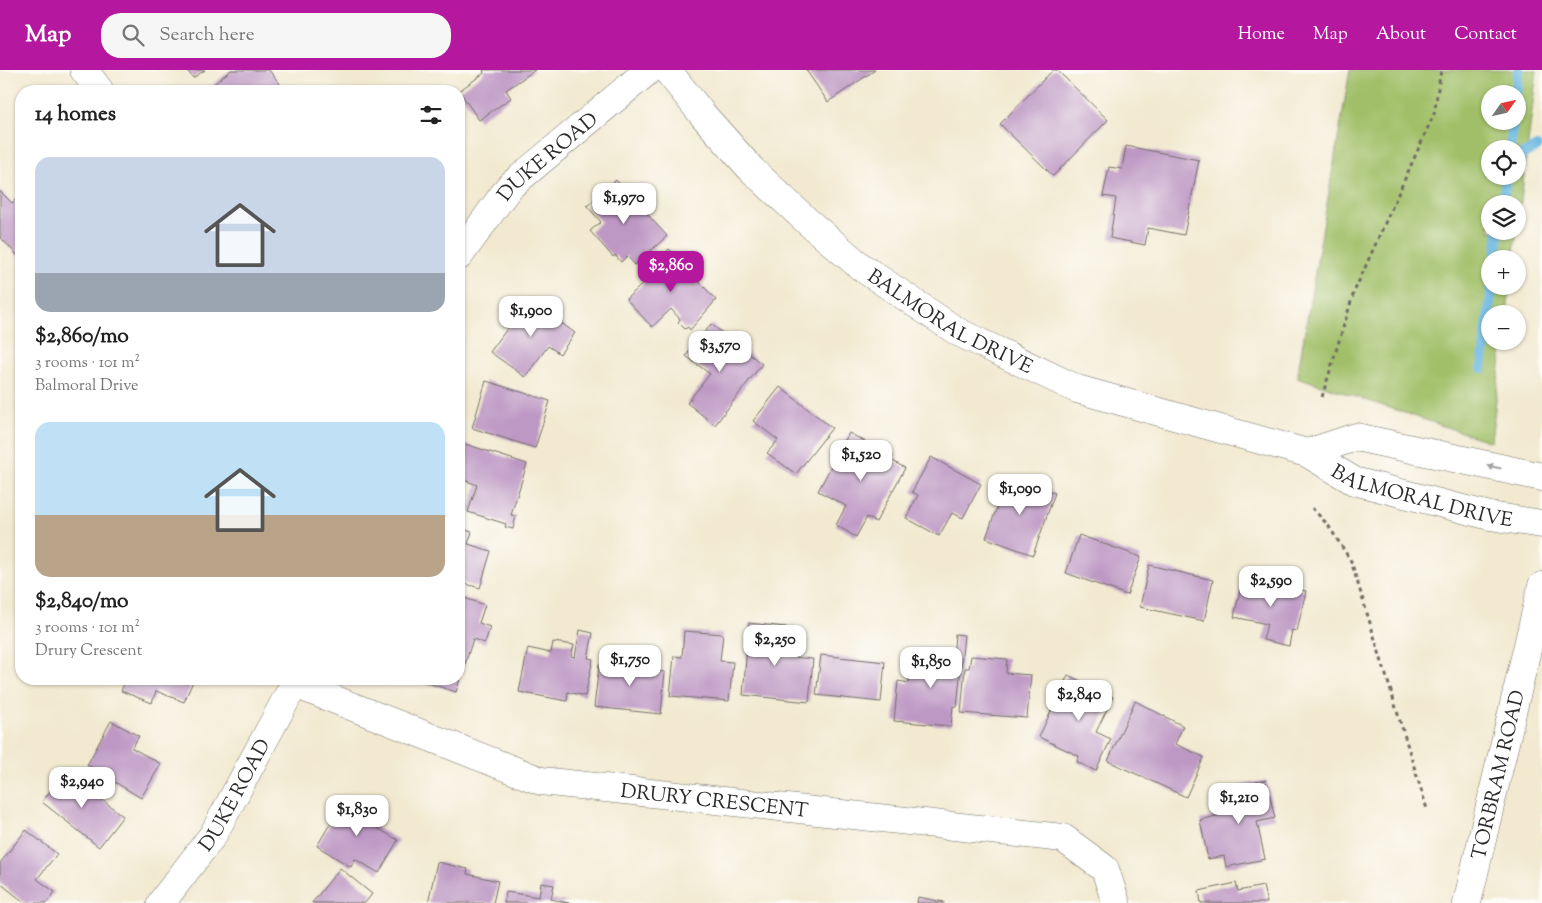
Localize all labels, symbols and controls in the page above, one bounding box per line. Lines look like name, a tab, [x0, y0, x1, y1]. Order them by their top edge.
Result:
search box	[101, 13, 451, 58]
text: Map	[25, 18, 71, 52]
icon: search	[119, 21, 147, 49]
text: Search here	[159, 22, 255, 49]
text: Home	[1238, 22, 1285, 48]
text: Map	[1313, 22, 1348, 48]
text: About	[1376, 22, 1426, 48]
text: Contact	[1454, 22, 1517, 48]
north arrow	[1481, 85, 1526, 130]
map controls	[1481, 85, 1526, 350]
text: 14 homes	[35, 100, 116, 130]
icon: filters	[417, 101, 445, 129]
street label: DUKE ROAD	[491, 106, 605, 208]
button: locate	[1481, 140, 1526, 185]
pin: $1,970	[583, 182, 665, 225]
text: $1,970	[603, 187, 645, 210]
icon: home	[195, 190, 285, 280]
button: layers	[1481, 195, 1526, 240]
pin: $2,860	[630, 250, 712, 293]
button: +	[1481, 250, 1526, 295]
text: $2,860	[649, 255, 693, 278]
street label: BALMORAL DRIVE	[861, 263, 1037, 383]
pin: $1,900	[490, 296, 572, 338]
text: $1,900	[510, 300, 552, 323]
button: −	[1481, 305, 1526, 350]
text: $2,860/mo	[35, 322, 129, 352]
pin: $3,570	[679, 330, 761, 373]
text: $3,570	[700, 335, 740, 358]
text: 3 rooms · 101 m²	[35, 352, 140, 375]
text: Balmoral Drive	[35, 375, 139, 398]
pin: $1,520	[820, 440, 902, 482]
text: $1,520	[841, 444, 881, 467]
icon: home	[195, 455, 285, 545]
street label: BALMORAL DRIVE	[1325, 458, 1514, 536]
one-way arrow	[1487, 463, 1502, 471]
pin: $1,090	[979, 474, 1061, 516]
text: $1,090	[999, 478, 1041, 501]
pin: $2,590	[1230, 566, 1312, 608]
text: $2,590	[1250, 570, 1292, 593]
text: $2,840/mo	[35, 587, 129, 617]
text: 3 rooms · 101 m²	[35, 617, 140, 640]
pin: $2,250	[734, 624, 816, 667]
text: $2,250	[754, 629, 796, 652]
text: Drury Crescent	[35, 640, 142, 663]
pin: $1,750	[589, 644, 671, 687]
pin: $1,850	[890, 646, 972, 689]
text: $1,750	[610, 649, 650, 672]
text: $1,850	[911, 651, 951, 674]
pin: $2,840	[1038, 680, 1120, 722]
text: $2,840	[1057, 684, 1101, 707]
street label: TORBRAM ROAD	[1466, 687, 1534, 863]
street label: DUKE ROAD	[193, 734, 279, 859]
pin: $2,940	[41, 766, 123, 809]
text: $2,940	[60, 771, 104, 794]
street label: DRURY CRESCENT	[619, 778, 809, 827]
pin: $1,210	[1198, 782, 1280, 825]
text: $1,210	[1219, 787, 1259, 810]
pin: $1,830	[316, 794, 398, 837]
text: $1,830	[337, 799, 377, 822]

